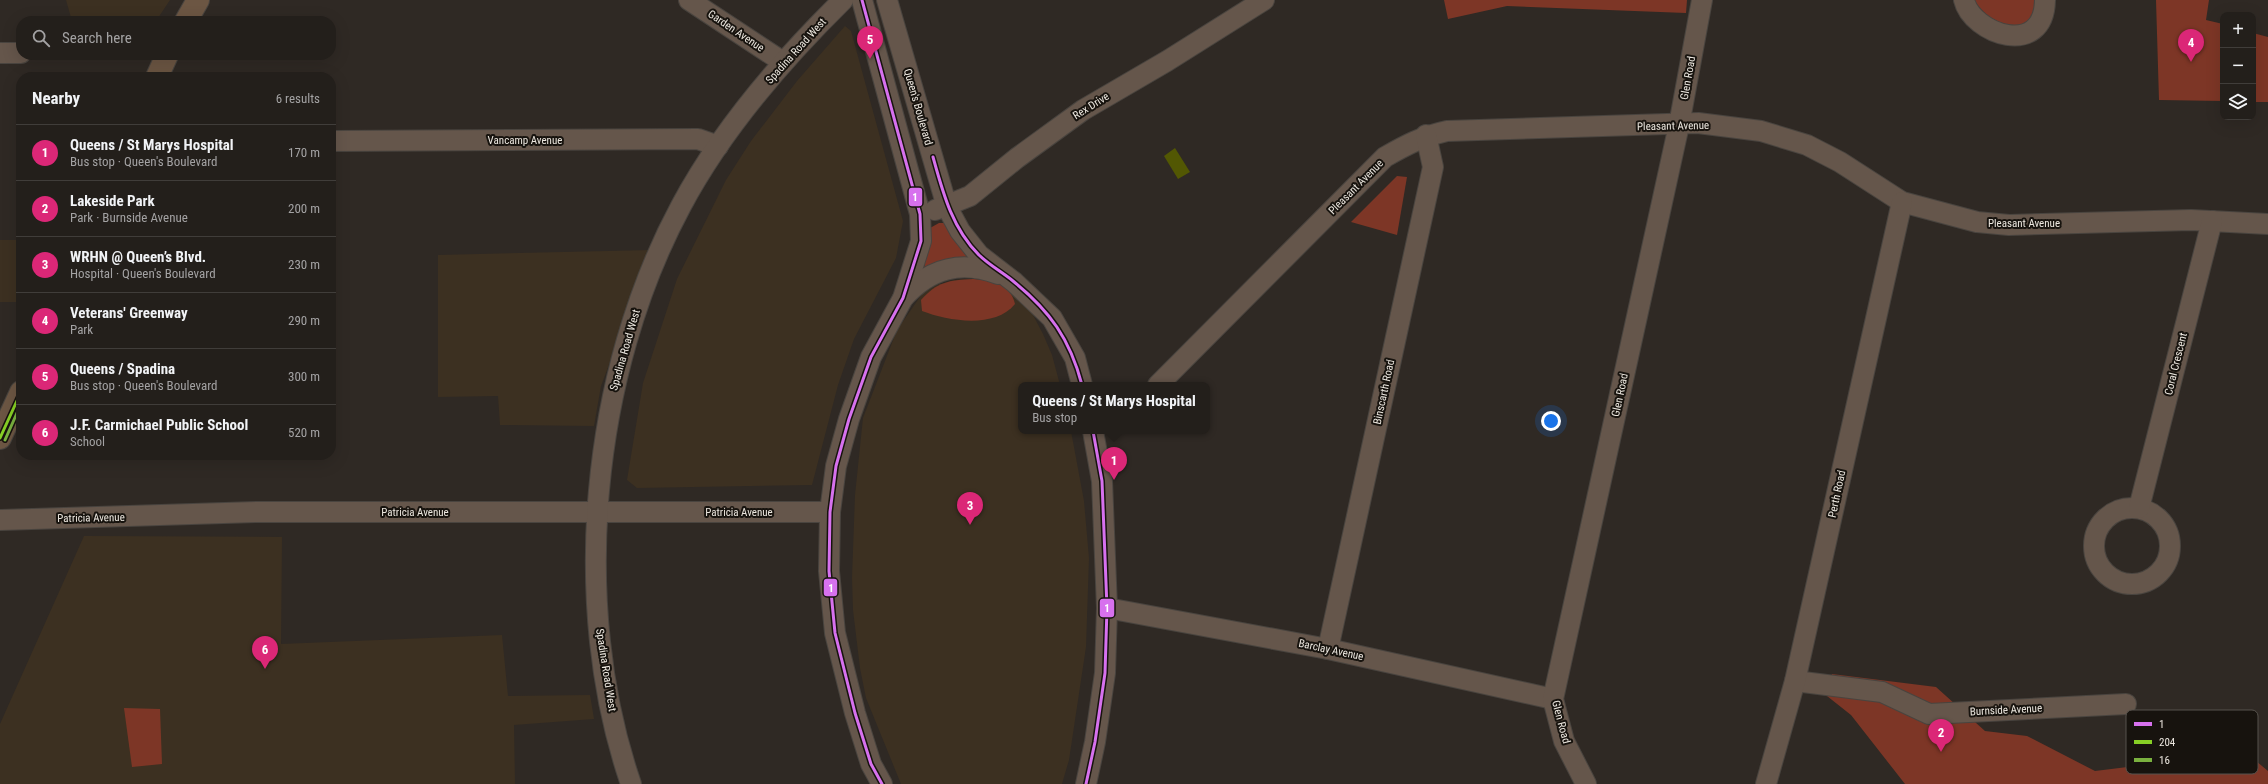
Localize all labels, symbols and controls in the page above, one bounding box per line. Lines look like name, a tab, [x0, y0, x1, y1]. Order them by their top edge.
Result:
street label: Garden Avenue	[705, 7, 767, 55]
map controls	[2220, 12, 2256, 120]
button: +	[2220, 12, 2256, 48]
search box	[16, 16, 336, 60]
street label: Spadina Road West	[763, 16, 829, 86]
pin: 5	[857, 26, 883, 59]
icon: search	[30, 27, 52, 49]
text: Search here	[62, 29, 132, 47]
pin: 4	[2178, 29, 2204, 62]
button: −	[2220, 48, 2256, 84]
street label: Glen Road	[1678, 55, 1698, 101]
street label: Queen's Boulevard	[901, 67, 935, 147]
button: layers	[2220, 84, 2256, 120]
text: Nearby	[32, 88, 80, 108]
street label: Rex Drive	[1070, 90, 1112, 122]
text: 6 results	[276, 91, 320, 106]
street label: Pleasant Avenue	[1637, 119, 1709, 133]
street label: Vancamp Avenue	[488, 134, 562, 147]
text: Queens / St Marys Hospital	[70, 136, 234, 154]
text: 1	[42, 145, 48, 160]
text: 170 m	[288, 145, 320, 160]
text: Bus stop · Queen's Boulevard	[70, 154, 218, 169]
street label: Pleasant Avenue	[1326, 157, 1386, 217]
line badge: 1	[908, 187, 923, 207]
text: 1	[912, 191, 918, 204]
text: Lakeside Park	[70, 192, 155, 210]
text: 2	[42, 201, 48, 216]
text: 200 m	[288, 201, 320, 216]
text: Park · Burnside Avenue	[70, 210, 188, 225]
street label: Pleasant Avenue	[1988, 217, 2060, 230]
text: WRHN @ Queen’s Blvd.	[70, 248, 206, 266]
text: 3	[42, 257, 48, 272]
text: 230 m	[288, 257, 320, 272]
text: Hospital · Queen's Boulevard	[70, 266, 216, 281]
text: Veterans' Greenway	[70, 304, 188, 322]
street label: Spadina Road West	[607, 308, 643, 392]
text: 4	[42, 313, 48, 328]
text: 290 m	[288, 313, 320, 328]
text: Park	[70, 322, 93, 337]
street label: Coral Crescent	[2162, 332, 2190, 396]
street label: Binscarth Road	[1371, 358, 1397, 426]
text: Queens / Spadina	[70, 360, 175, 378]
text: 5	[42, 369, 48, 384]
text: 300 m	[288, 369, 320, 384]
street label: Glen Road	[1609, 372, 1631, 418]
text: Bus stop · Queen's Boulevard	[70, 378, 218, 393]
popup	[1018, 382, 1210, 434]
text: Queens / St Marys Hospital	[1032, 392, 1196, 410]
text: Bus stop	[1032, 410, 1077, 425]
your location	[1541, 411, 1561, 431]
text: J.F. Carmichael Public School	[70, 416, 248, 434]
text: 6	[42, 425, 48, 440]
text: 520 m	[288, 425, 320, 440]
text: School	[70, 434, 105, 449]
pin: 1	[1101, 447, 1127, 480]
street label: Perth Road	[1826, 469, 1848, 519]
pin: 3	[957, 492, 983, 525]
street label: Patricia Avenue	[381, 506, 449, 519]
street label: Patricia Avenue	[705, 506, 773, 519]
street label: Patricia Avenue	[57, 511, 125, 525]
line badge: 1	[823, 578, 838, 597]
text: 1	[828, 582, 834, 595]
line badge: 1	[1099, 598, 1115, 618]
text: 1	[1104, 602, 1110, 615]
street label: Spadina Road West	[593, 628, 619, 712]
pin: 6	[252, 636, 278, 669]
street label: Barclay Avenue	[1297, 637, 1365, 663]
street label: Glen Road	[1549, 699, 1573, 745]
street label: Burnside Avenue	[1970, 702, 2042, 718]
legend	[2126, 710, 2258, 774]
text: 1	[2159, 718, 2164, 731]
pin: 2	[1928, 719, 1954, 752]
text: 204	[2159, 736, 2176, 749]
text: 16	[2159, 754, 2170, 767]

